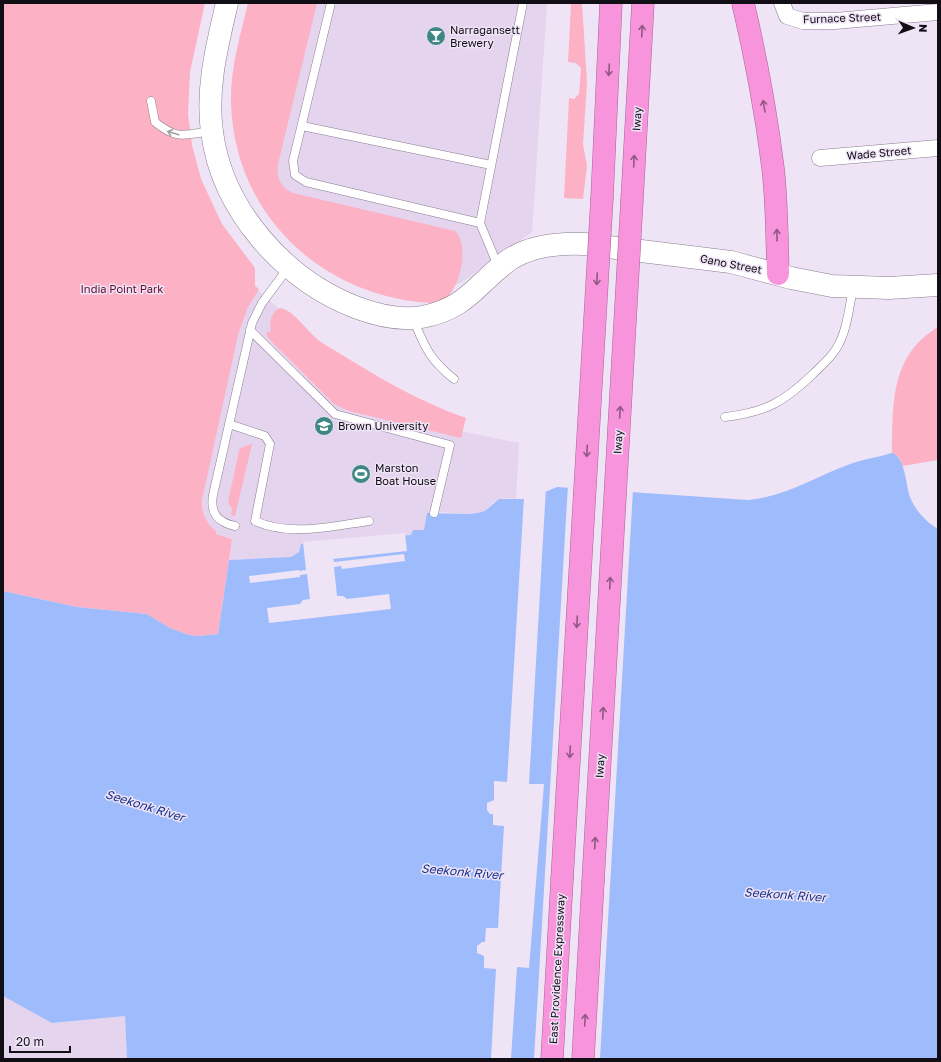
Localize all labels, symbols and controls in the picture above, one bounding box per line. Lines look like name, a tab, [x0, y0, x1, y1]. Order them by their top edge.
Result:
north arrow	[893, 8, 933, 48]
street label: Furnace Street	[803, 10, 881, 25]
place label: Narragansett Brewery	[450, 23, 520, 49]
text: N	[917, 24, 930, 33]
bar icon: Narragansett Brewery	[425, 25, 447, 47]
one-way arrow	[638, 25, 645, 38]
one-way arrow	[605, 63, 612, 76]
one-way arrow	[760, 100, 768, 113]
street label: Iway	[629, 106, 644, 131]
one-way arrow	[167, 129, 180, 136]
street label: Wade Street	[846, 143, 912, 162]
one-way arrow	[631, 155, 638, 168]
one-way arrow	[773, 229, 781, 242]
street label: Gano Street	[699, 251, 763, 276]
one-way arrow	[594, 272, 601, 285]
park label: India Point Park	[80, 282, 164, 295]
one-way arrow	[617, 406, 624, 419]
school or university icon: Brown University	[313, 415, 335, 437]
place label: Brown University	[338, 419, 428, 432]
street label: Iway	[610, 429, 625, 454]
one-way arrow	[584, 444, 591, 457]
place label: Marston Boat House	[375, 461, 436, 487]
sports icon: Marston Boat House	[350, 463, 372, 485]
one-way arrow	[607, 577, 614, 590]
one-way arrow	[574, 615, 581, 628]
one-way arrow	[599, 707, 607, 720]
one-way arrow	[566, 745, 573, 758]
street label: Iway	[592, 753, 607, 778]
water label: Seekonk River	[104, 786, 189, 825]
one-way arrow	[592, 837, 599, 850]
water label: Seekonk River	[421, 860, 506, 883]
water label: Seekonk River	[744, 884, 829, 905]
street label: East Providence Expressway	[546, 894, 567, 1044]
one-way arrow	[582, 1014, 589, 1027]
scale bar	[10, 1028, 70, 1054]
text: 20 m	[16, 1034, 44, 1049]

